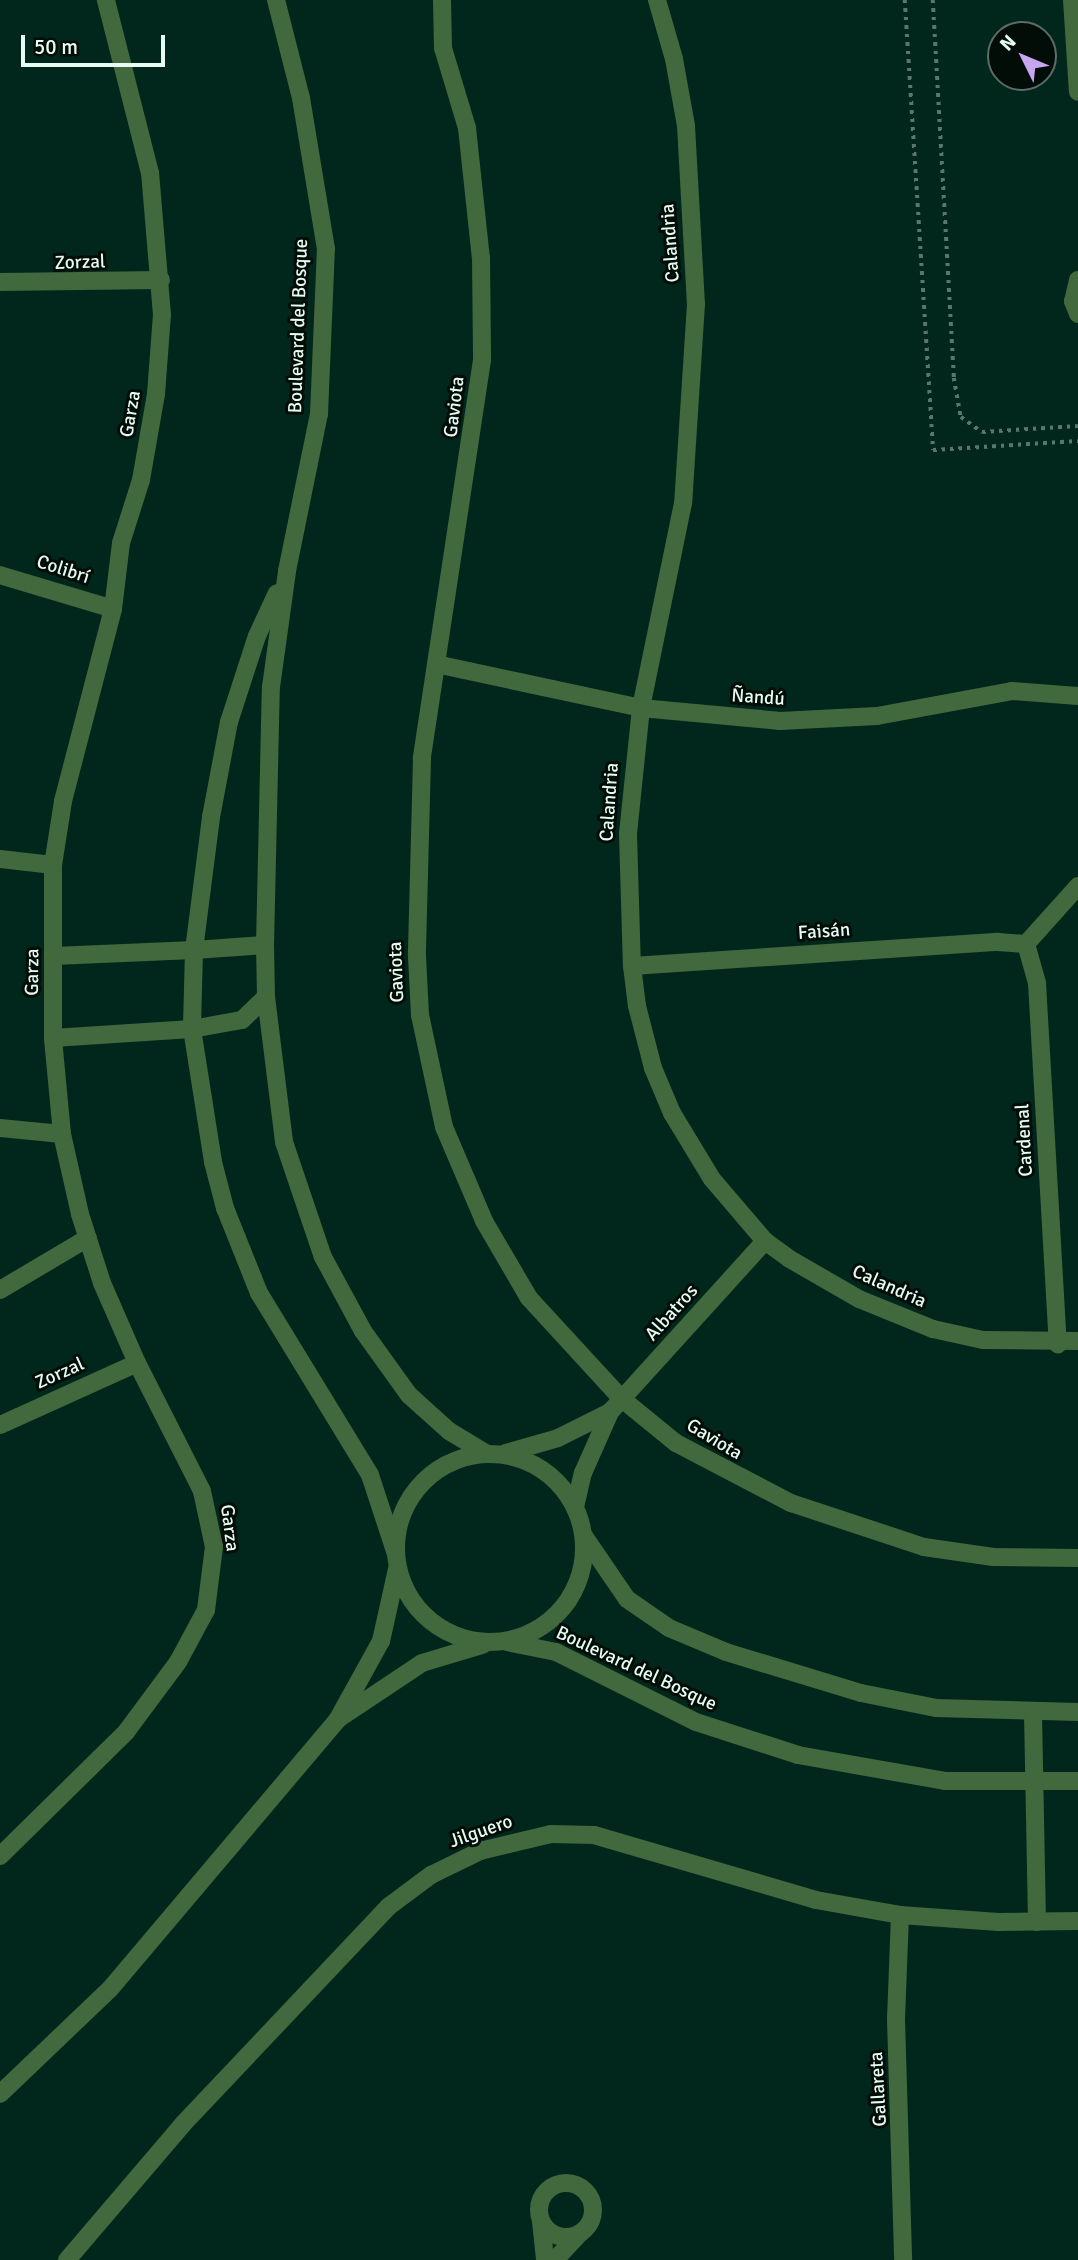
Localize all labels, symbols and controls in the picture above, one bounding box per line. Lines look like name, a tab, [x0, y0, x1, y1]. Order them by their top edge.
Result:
scale bar	[24, 21, 168, 65]
north arrow	[987, 21, 1057, 91]
text: N	[995, 30, 1021, 56]
text: 50 m	[34, 34, 78, 60]
street label: Calandria	[657, 203, 685, 283]
street label: Boulevard del Bosque	[285, 238, 313, 414]
street label: Zorzal	[54, 251, 106, 275]
street label: Gaviota	[440, 375, 470, 439]
street label: Garza	[116, 389, 146, 439]
street label: Colibrí	[34, 551, 92, 589]
street label: Ñandú	[731, 685, 785, 711]
street label: Calandria	[596, 762, 624, 842]
street label: Faisán	[797, 919, 851, 945]
street label: Gaviota	[385, 941, 409, 1003]
street label: Garza	[21, 948, 45, 996]
street label: Cardenal	[1012, 1103, 1038, 1177]
street label: Calandria	[848, 1261, 930, 1313]
street label: Albatros	[641, 1280, 703, 1346]
street label: Zorzal	[32, 1353, 88, 1395]
street label: Gaviota	[682, 1414, 746, 1466]
street label: Garza	[215, 1503, 243, 1553]
street label: Boulevard del Bosque	[552, 1622, 720, 1716]
street label: Jilguero	[446, 1811, 516, 1853]
street label: Gallareta	[866, 2051, 892, 2127]

